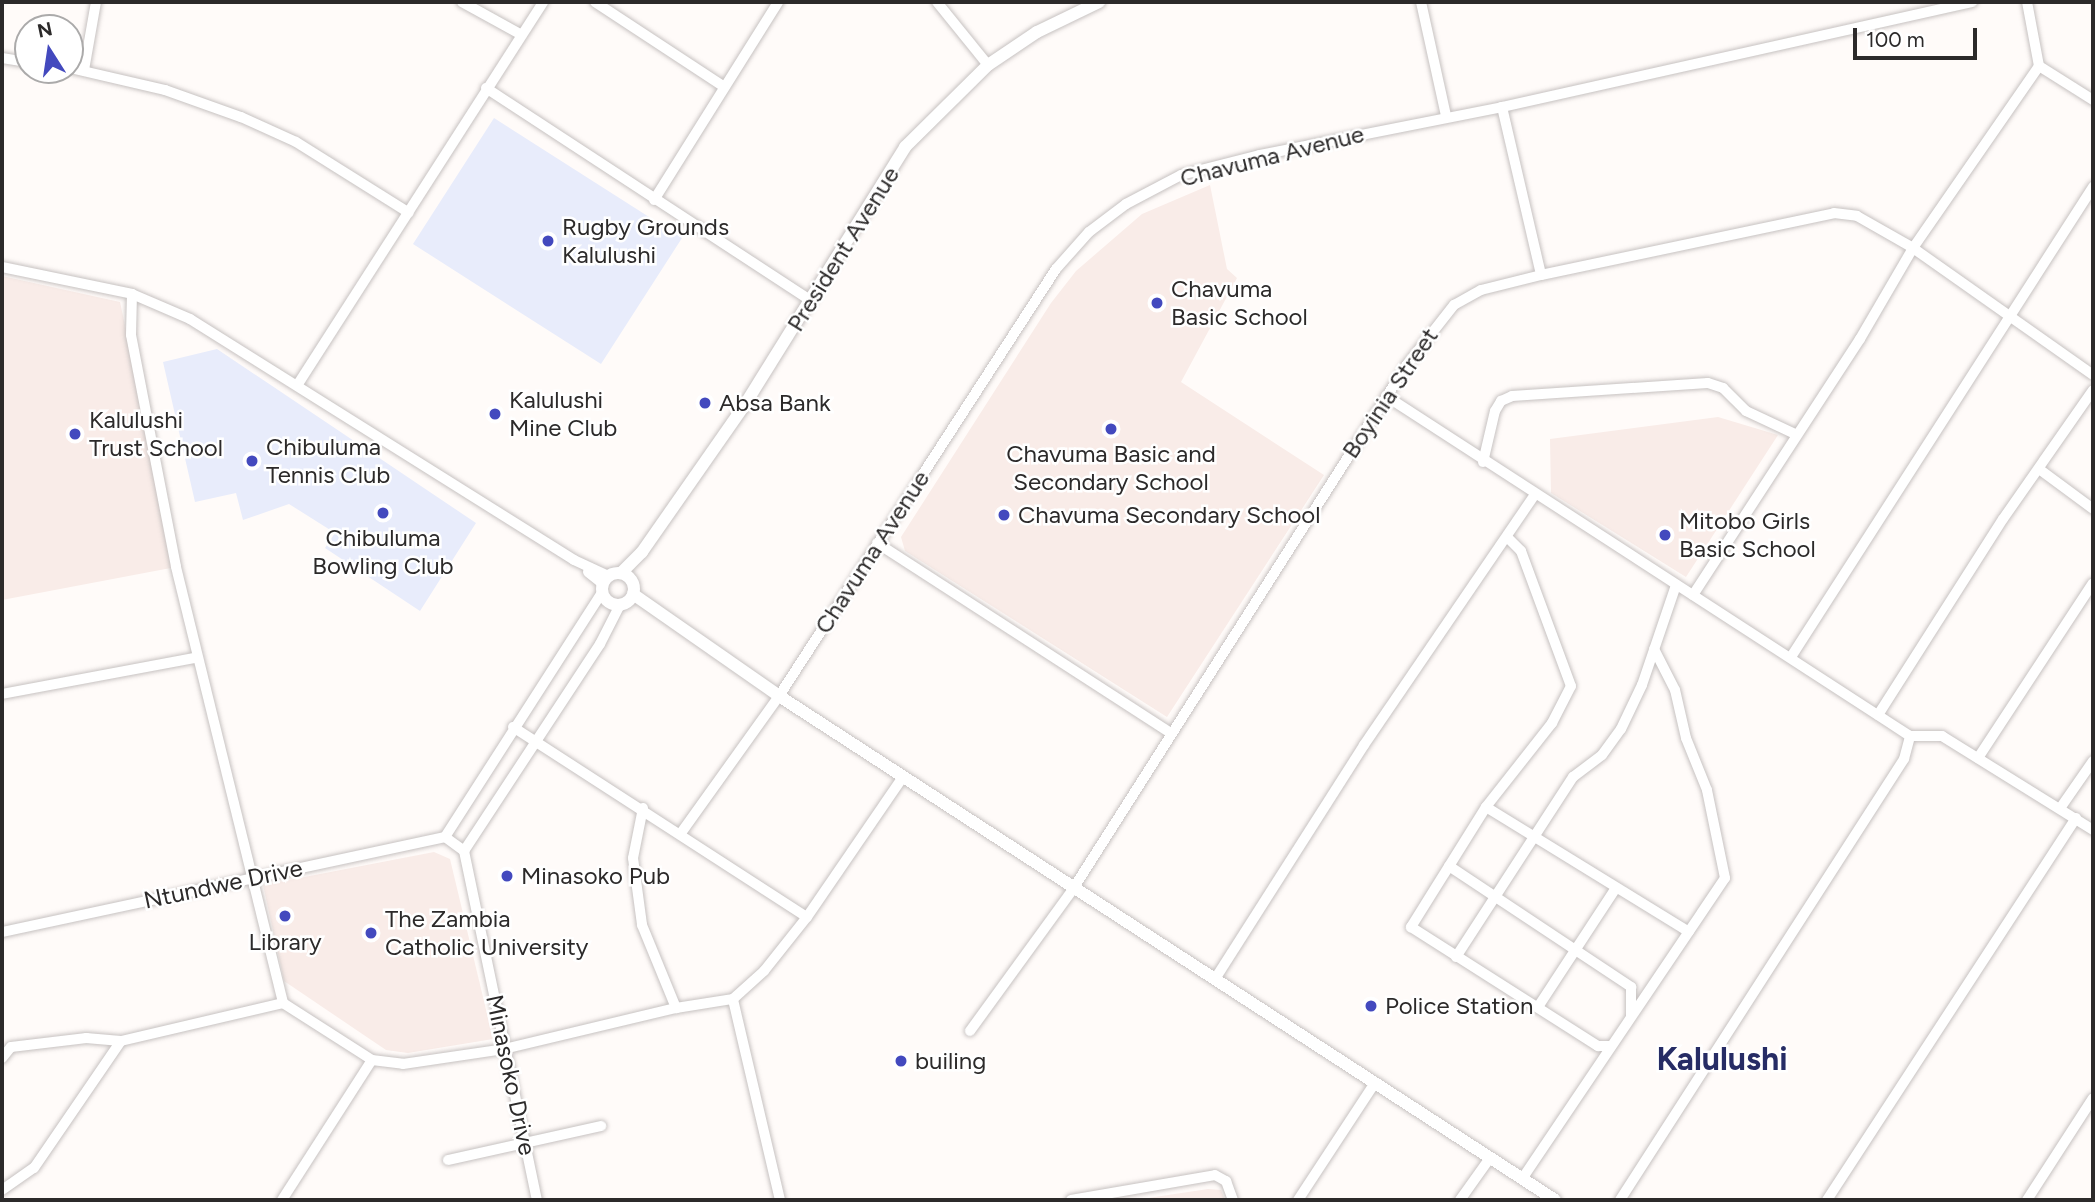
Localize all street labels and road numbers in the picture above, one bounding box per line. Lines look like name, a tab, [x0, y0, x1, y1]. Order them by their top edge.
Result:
street label: Chavuma Avenue	[1177, 119, 1367, 193]
street label: President Avenue	[781, 161, 905, 337]
street label: Boyinia Street	[1336, 322, 1444, 464]
street label: Chavuma Avenue	[809, 465, 935, 639]
street label: Ntundwe Drive	[141, 853, 305, 915]
street label: Minasoko Drive	[480, 992, 542, 1158]

